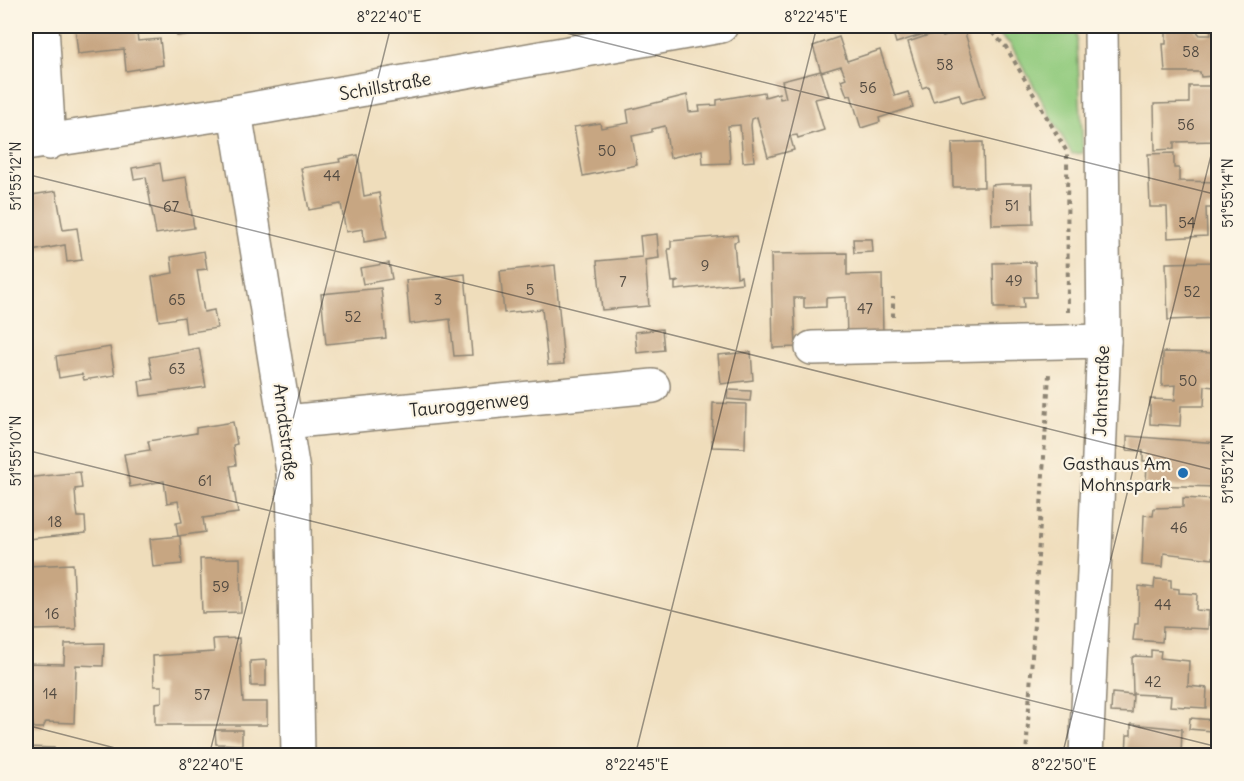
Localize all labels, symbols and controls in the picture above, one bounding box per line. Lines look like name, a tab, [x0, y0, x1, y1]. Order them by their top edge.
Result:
text: 8°22'40"E	[356, 7, 422, 26]
text: 8°22'45"E	[784, 7, 848, 26]
house number: 58	[1182, 42, 1200, 61]
house number: 58	[936, 55, 954, 74]
street label: Schillstraße	[337, 67, 433, 105]
house number: 56	[859, 78, 877, 97]
house number: 56	[1177, 115, 1195, 134]
text: 51°55'12"N	[6, 141, 25, 211]
house number: 50	[598, 141, 616, 160]
text: 51°55'14"N	[1218, 158, 1237, 228]
house number: 44	[323, 166, 341, 185]
house number: 51	[1005, 196, 1019, 215]
house number: 67	[163, 197, 179, 216]
house number: 54	[1178, 213, 1196, 232]
house number: 9	[701, 256, 709, 275]
house number: 49	[1005, 271, 1023, 290]
house number: 7	[619, 272, 627, 291]
house number: 5	[526, 280, 534, 299]
house number: 52	[1184, 282, 1200, 301]
house number: 65	[168, 290, 186, 309]
house number: 3	[434, 290, 442, 309]
house number: 47	[857, 299, 873, 318]
house number: 52	[345, 307, 361, 326]
street label: Jahnstraße	[1088, 345, 1114, 437]
house number: 63	[168, 359, 186, 378]
house number: 50	[1179, 371, 1197, 390]
street label: Arndtstraße	[269, 382, 303, 482]
street label: Tauroggenweg	[408, 386, 530, 422]
text: 51°55'10"N	[6, 415, 25, 487]
text: 51°55'12"N	[1218, 434, 1237, 504]
place label: Gasthaus Am Mohnspark	[1063, 452, 1171, 496]
marker: Gasthaus Am Mohnspark	[1176, 466, 1190, 480]
house number: 61	[198, 471, 212, 490]
house number: 18	[48, 512, 62, 531]
house number: 46	[1170, 518, 1188, 537]
house number: 59	[212, 577, 230, 596]
house number: 44	[1154, 595, 1172, 614]
house number: 16	[45, 604, 59, 623]
house number: 42	[1145, 672, 1161, 691]
house number: 14	[43, 684, 58, 703]
house number: 57	[194, 685, 210, 704]
text: 8°22'40"E	[178, 755, 244, 774]
text: 8°22'45"E	[605, 755, 669, 774]
text: 8°22'50"E	[1031, 755, 1097, 774]

